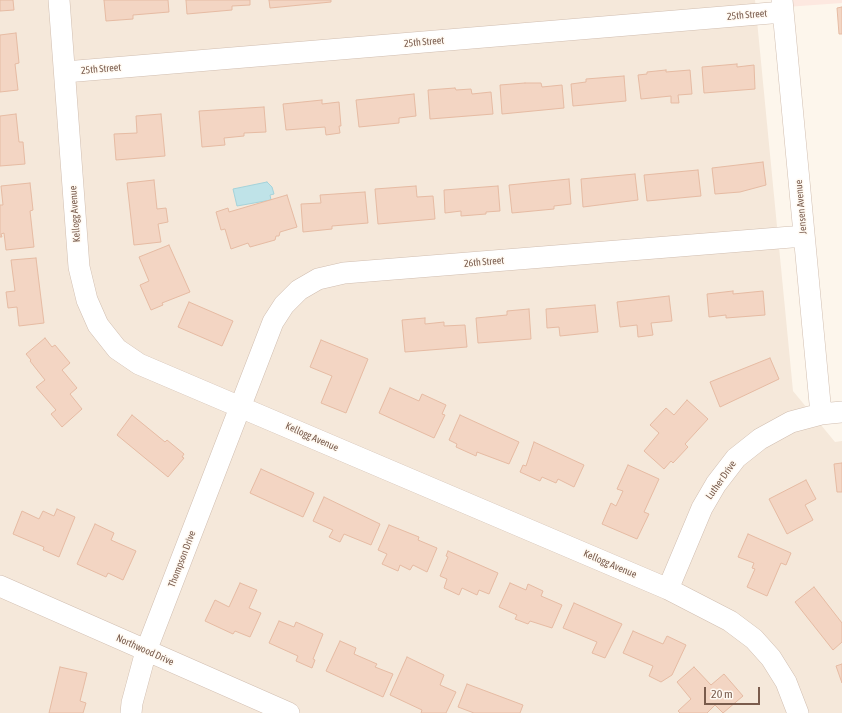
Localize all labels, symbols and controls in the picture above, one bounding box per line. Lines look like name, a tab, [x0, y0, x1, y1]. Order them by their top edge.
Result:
street label: 25th Street	[726, 7, 768, 23]
street label: 25th Street	[403, 34, 445, 50]
street label: 25th Street	[80, 61, 122, 77]
street label: Jensen Avenue	[793, 179, 809, 235]
street label: Kellogg Avenue	[67, 185, 83, 243]
street label: 26th Street	[463, 254, 505, 270]
street label: Kellogg Avenue	[284, 420, 340, 454]
street label: Luther Drive	[703, 458, 739, 502]
street label: Thompson Drive	[166, 529, 198, 589]
street label: Kellogg Avenue	[582, 547, 638, 581]
street label: Northwood Drive	[114, 632, 176, 668]
scale bar	[706, 679, 762, 705]
text: 20 m	[711, 687, 733, 701]

